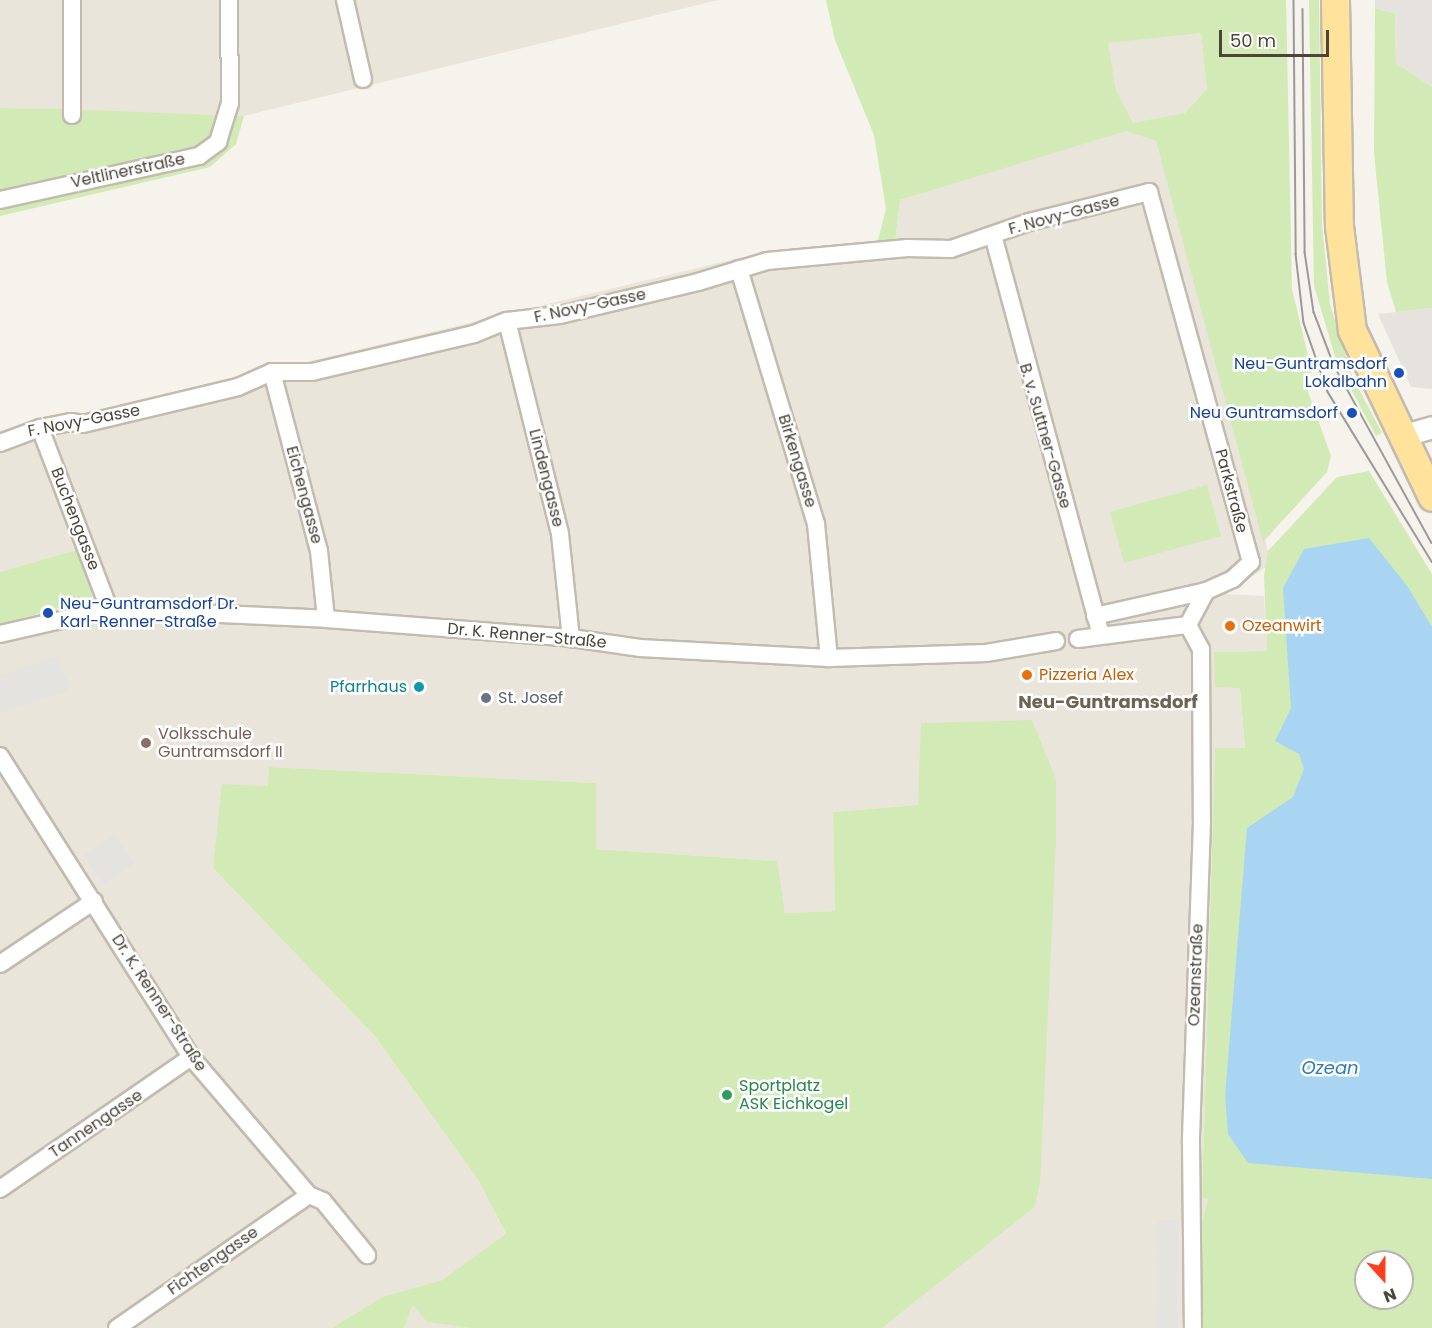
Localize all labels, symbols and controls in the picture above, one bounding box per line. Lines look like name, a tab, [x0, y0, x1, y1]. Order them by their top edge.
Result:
scale bar	[1222, 18, 1332, 56]
text: 50 m	[1230, 28, 1276, 53]
street label: Veltlinerstraße	[69, 150, 187, 192]
street label: F. Novy-Gasse	[1007, 191, 1121, 239]
street label: F. Novy-Gasse	[532, 285, 648, 327]
place label: Neu-Guntramsdorf Lokalbahn	[1234, 354, 1387, 392]
street label: B. v. Suttner-Gasse	[1015, 361, 1075, 511]
marker: Neu-Guntramsdorf Lokalbahn	[1392, 366, 1406, 380]
street label: F. Novy-Gasse	[26, 401, 142, 441]
place label: Neu Guntramsdorf	[1190, 403, 1338, 423]
marker: Neu Guntramsdorf	[1343, 404, 1361, 422]
street label: Birkengasse	[774, 412, 820, 510]
street label: Lindengasse	[525, 427, 567, 529]
street label: Eichengasse	[282, 444, 326, 546]
street label: Parkstraße	[1211, 447, 1251, 535]
street label: Buchengasse	[47, 465, 103, 573]
place label: Neu-Guntramsdorf Dr. Karl-Renner-Straße	[60, 594, 238, 632]
marker: Neu-Guntramsdorf Dr. Karl-Renner-Straße	[41, 606, 55, 620]
place label: Ozeanwirt	[1242, 616, 1322, 636]
street label: Dr. K. Renner-Straße	[447, 619, 607, 653]
marker: Ozeanwirt	[1223, 619, 1237, 633]
place label: Pizzeria Alex	[1039, 665, 1134, 685]
marker: Pizzeria Alex	[1020, 668, 1034, 682]
place label: Pfarrhaus	[330, 677, 407, 697]
marker: Pfarrhaus	[412, 680, 426, 694]
place label: St. Josef	[498, 688, 563, 708]
marker: St. Josef	[479, 691, 493, 705]
district label: Neu-Guntramsdorf	[1018, 691, 1198, 713]
place label: Volksschule Guntramsdorf II	[158, 724, 283, 762]
marker: Volksschule Guntramsdorf II	[139, 736, 153, 750]
street label: Ozeanstraße	[1185, 923, 1207, 1027]
street label: Dr. K. Renner-Straße	[107, 931, 211, 1075]
water label: Ozean	[1301, 1057, 1359, 1079]
place label: Sportplatz ASK Eichkogel	[739, 1076, 848, 1114]
street label: Tannengasse	[46, 1086, 146, 1162]
marker: Sportplatz ASK Eichkogel	[720, 1088, 734, 1102]
street label: Fichtengasse	[164, 1223, 262, 1299]
north arrow	[1354, 1250, 1414, 1310]
text: N	[1380, 1283, 1400, 1308]

